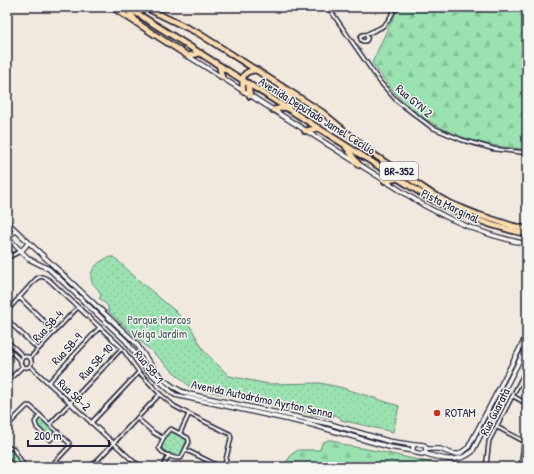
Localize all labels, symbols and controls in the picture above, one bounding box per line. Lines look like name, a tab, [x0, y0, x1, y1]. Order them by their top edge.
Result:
street label: Avenida Deputado Jamel Cecilio	[256, 73, 379, 159]
street label: Rua GYN 2	[392, 80, 437, 121]
road number: BR-352	[380, 162, 418, 180]
street label: Pista Marginal	[418, 184, 483, 227]
street label: Rua SB-4	[28, 305, 67, 346]
park label: Parque Marcos Veiga Jardim	[127, 311, 191, 342]
street label: Rua SB-9	[47, 328, 86, 369]
street label: Rua SB-10	[74, 340, 117, 384]
street label: Rua SB-1	[131, 346, 168, 387]
street label: Rua SB-2	[54, 375, 95, 415]
street label: Avenida Autodrómo Ayrton Senna	[190, 375, 334, 422]
street label: Rua Guarata	[475, 385, 514, 438]
place label: ROTAM	[445, 404, 476, 421]
marker: ROTAM	[432, 408, 442, 418]
scale bar	[28, 422, 109, 448]
text: 200 m	[34, 427, 61, 444]

